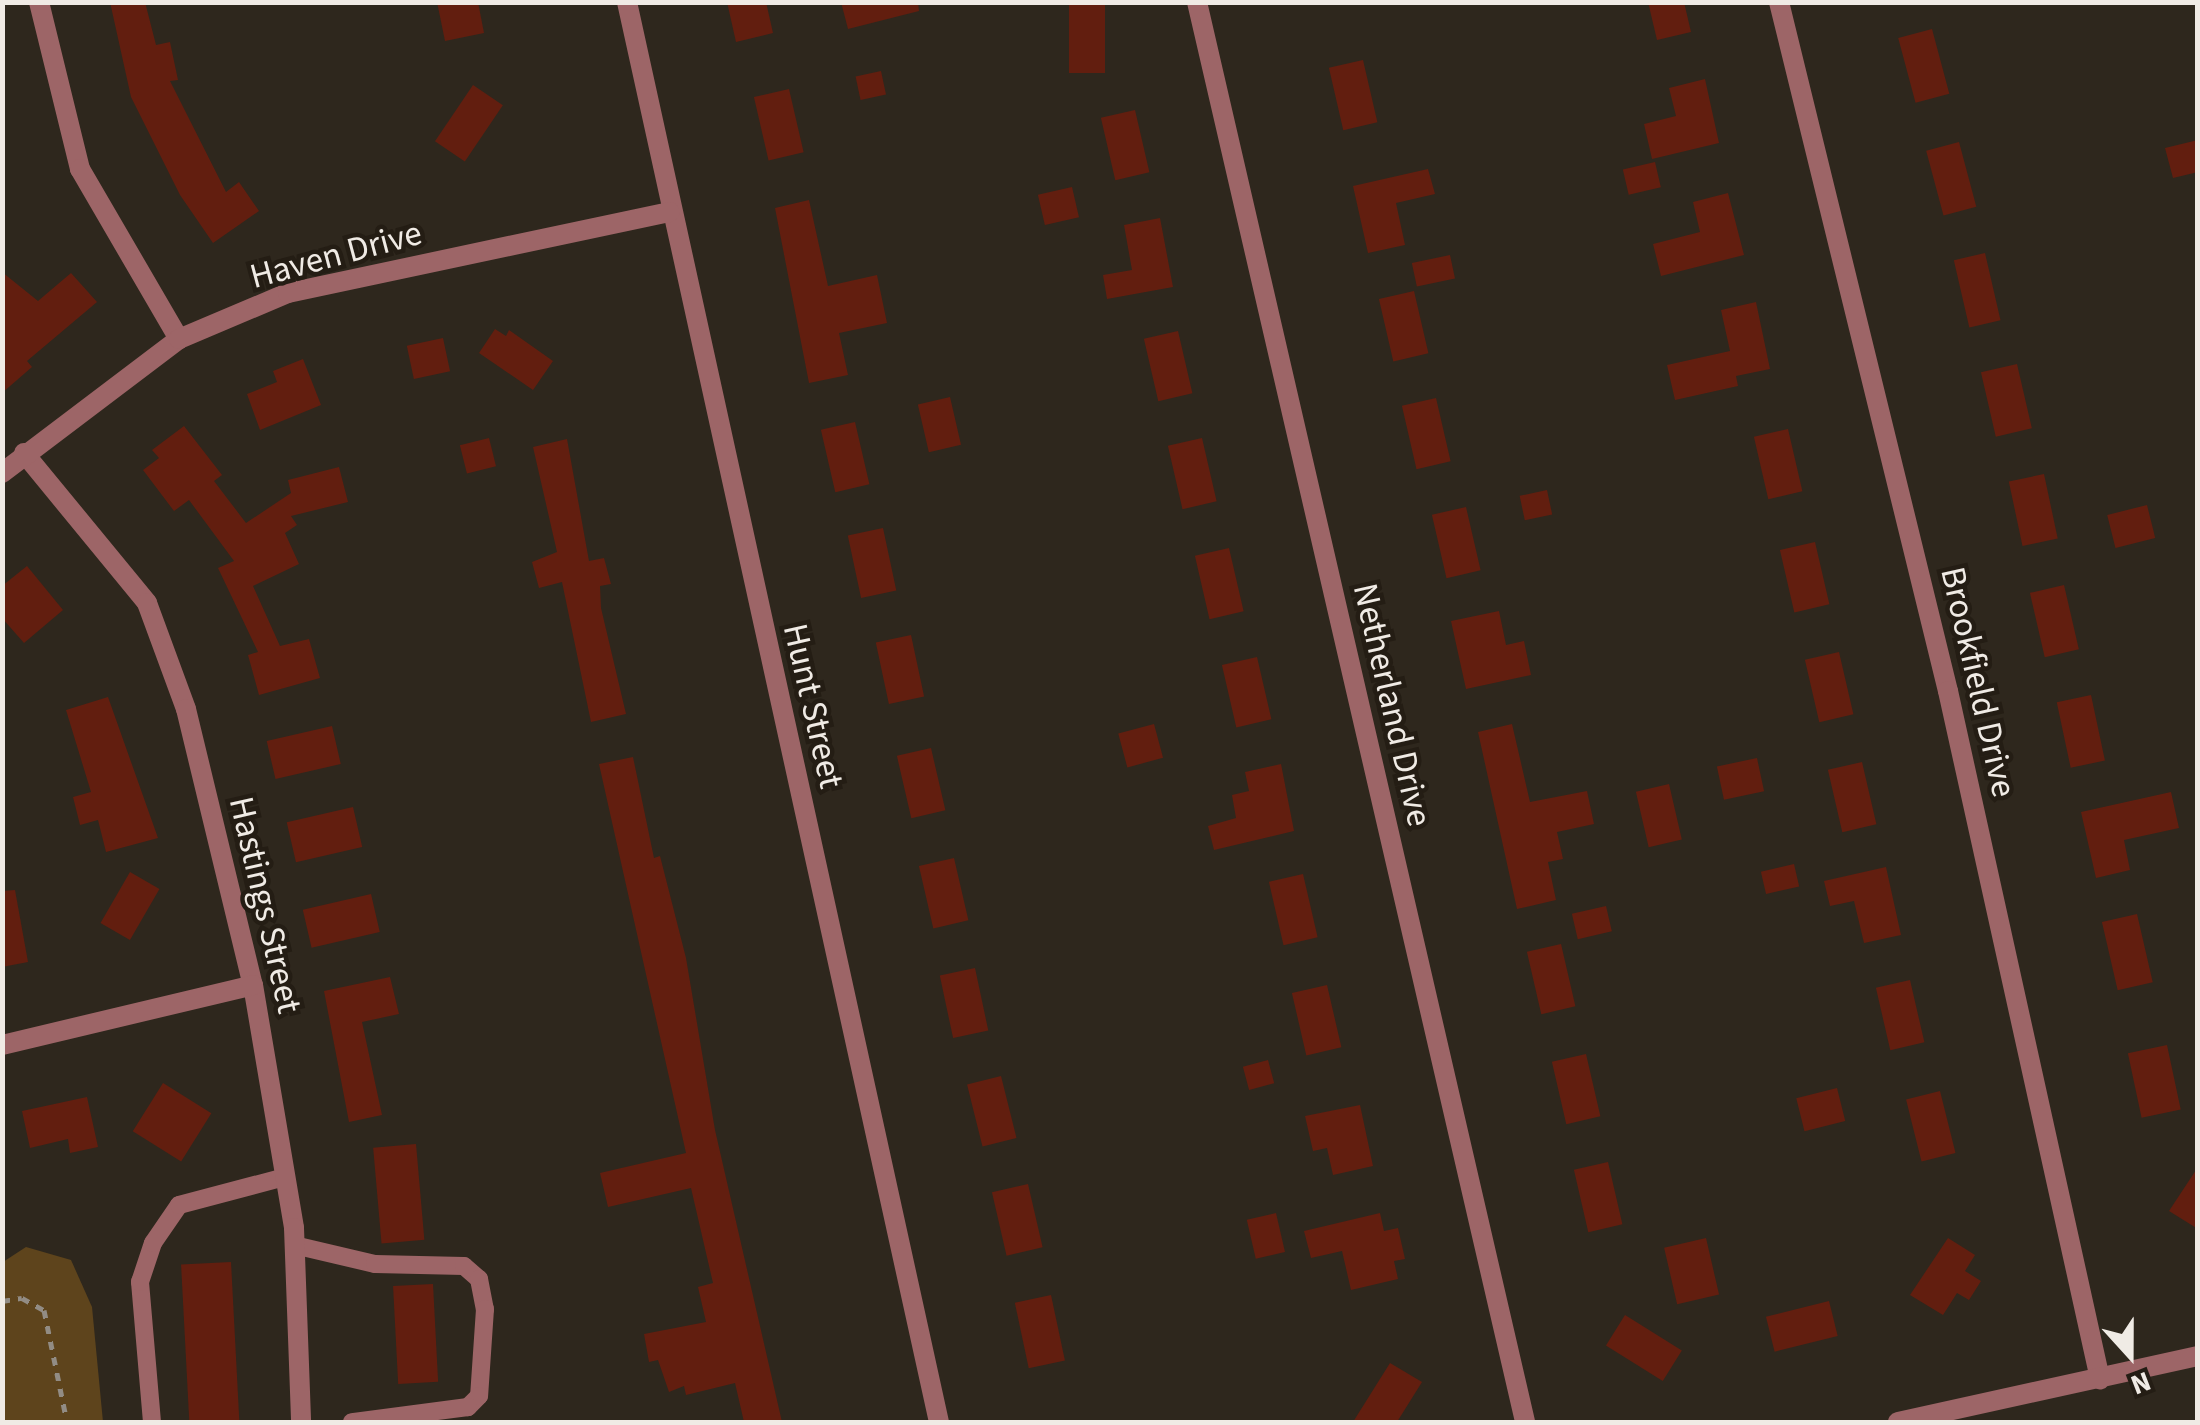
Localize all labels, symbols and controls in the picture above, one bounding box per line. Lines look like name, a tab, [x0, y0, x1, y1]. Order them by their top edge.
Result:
street label: Haven Drive	[246, 212, 426, 298]
street label: Brookfield Drive	[1931, 563, 2025, 801]
street label: Netherland Drive	[1344, 579, 1440, 831]
street label: Hunt Street	[774, 620, 852, 792]
street label: Hastings Street	[220, 793, 310, 1017]
north arrow	[2080, 1305, 2180, 1405]
text: N	[2125, 1361, 2157, 1405]

